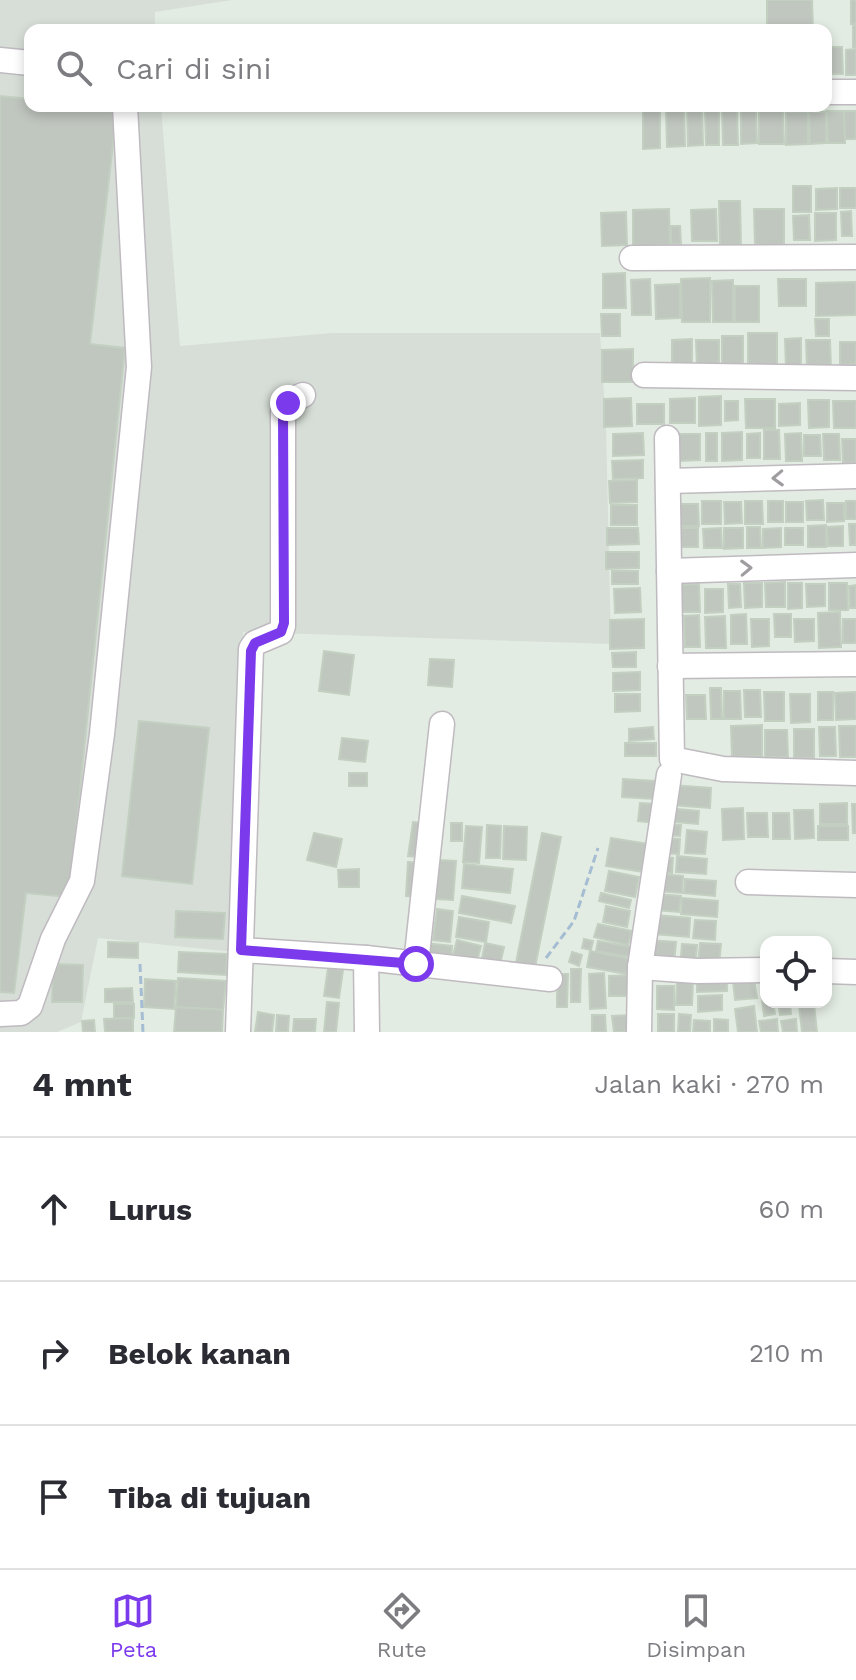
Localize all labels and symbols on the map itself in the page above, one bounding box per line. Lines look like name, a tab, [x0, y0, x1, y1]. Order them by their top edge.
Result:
route end	[270, 385, 306, 421]
one-way arrow	[771, 470, 784, 487]
one-way arrow	[740, 560, 753, 577]
route start	[398, 946, 434, 982]

